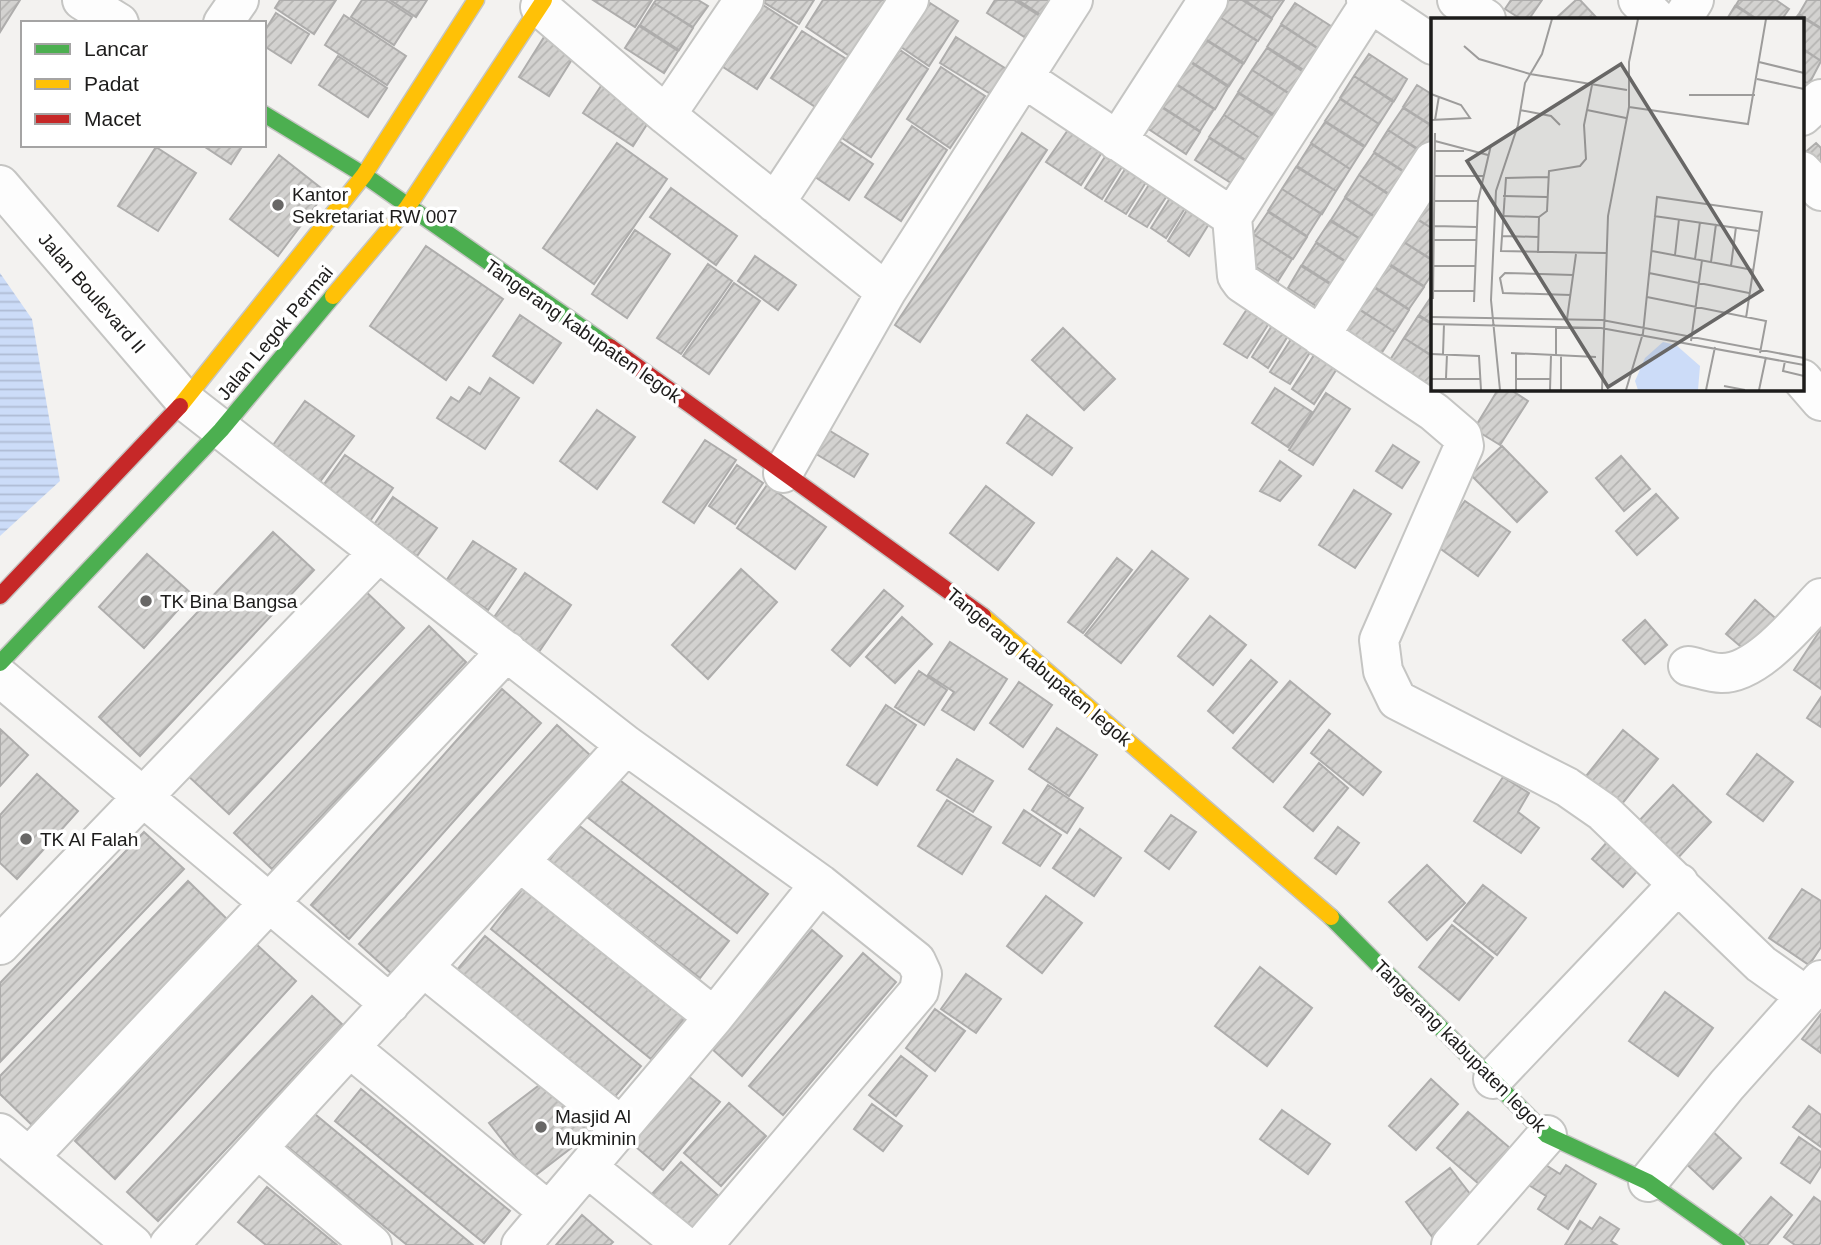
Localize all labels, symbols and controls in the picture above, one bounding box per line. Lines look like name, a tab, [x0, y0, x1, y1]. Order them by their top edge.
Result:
inset map	[1431, 18, 1804, 390]
legend	[21, 21, 266, 147]
text: Lancar	[84, 37, 148, 60]
text: Padat	[84, 72, 139, 95]
text: Macet	[84, 107, 141, 130]
place label: Kantor Sekretariat RW 007	[292, 184, 457, 227]
marker: Kantor Sekretariat RW 007	[270, 197, 286, 213]
street label: Jalan Boulevard II	[34, 229, 150, 357]
street label: Tangerang kabupaten legok	[481, 255, 685, 407]
street label: Jalan Legok Permai	[213, 262, 337, 404]
street label: Tangerang kabupaten legok	[942, 584, 1136, 751]
place label: TK Bina Bangsa	[160, 591, 298, 612]
marker: TK Bina Bangsa	[138, 593, 154, 609]
place label: TK Al Falah	[40, 829, 138, 850]
marker: TK Al Falah	[18, 831, 34, 847]
street label: Tangerang kabupaten legok	[1370, 956, 1551, 1137]
place label: Masjid Al Mukminin	[555, 1106, 636, 1149]
marker: Masjid Al Mukminin	[533, 1119, 549, 1135]

